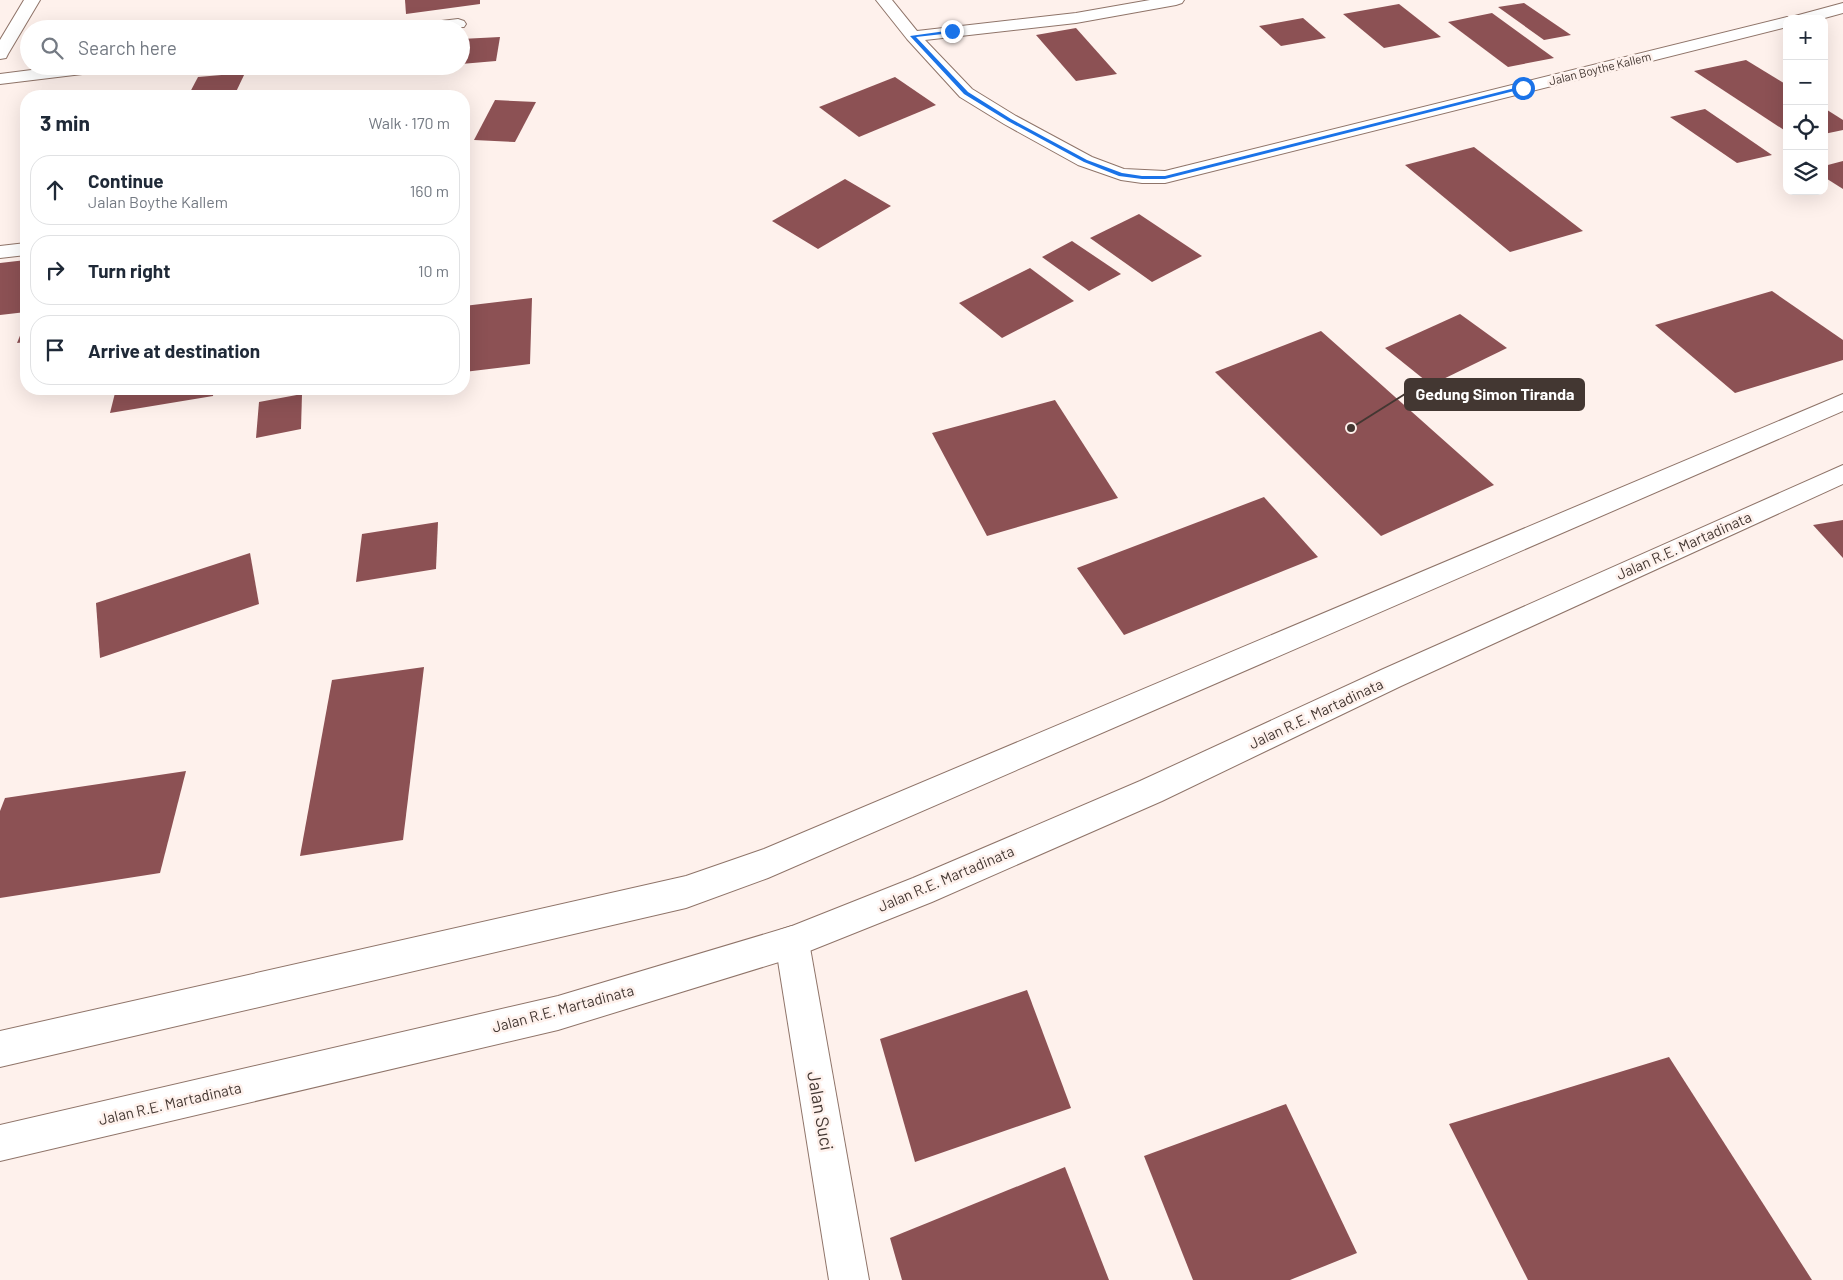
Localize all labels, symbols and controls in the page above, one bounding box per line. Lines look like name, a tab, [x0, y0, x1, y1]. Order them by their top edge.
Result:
map controls	[1783, 15, 1828, 195]
button: +	[1783, 15, 1828, 60]
search box	[20, 20, 470, 75]
route end	[941, 20, 964, 43]
icon: search	[38, 34, 66, 62]
text: Search here	[78, 36, 177, 59]
street label: Jalan Boythe Kallem	[1547, 49, 1652, 88]
button: −	[1783, 60, 1828, 105]
route start	[1512, 77, 1535, 100]
button: locate	[1783, 105, 1828, 150]
text: 3 min	[40, 110, 90, 135]
text: Walk · 170 m	[368, 113, 450, 132]
button: layers	[1783, 150, 1828, 195]
text: Continue	[88, 169, 164, 192]
icon: ahead	[41, 176, 69, 204]
text: 160 m	[410, 181, 449, 200]
text: Jalan Boythe Kallem	[88, 192, 228, 211]
icon: right	[41, 256, 69, 284]
text: Turn right	[88, 259, 170, 282]
text: 10 m	[418, 261, 449, 280]
icon: arrive	[41, 336, 69, 364]
text: Arrive at destination	[88, 339, 260, 362]
callout: Gedung Simon Tiranda	[1405, 379, 1584, 410]
text: Gedung Simon Tiranda	[1416, 384, 1574, 403]
street label: Jalan R.E. Martadinata	[1613, 507, 1754, 583]
street label: Jalan R.E. Martadinata	[1246, 674, 1386, 752]
street label: Jalan R.E. Martadinata	[875, 841, 1016, 915]
street label: Jalan R.E. Martadinata	[490, 980, 636, 1036]
street label: Jalan Suci	[803, 1069, 839, 1152]
street label: Jalan R.E. Martadinata	[97, 1078, 243, 1128]

